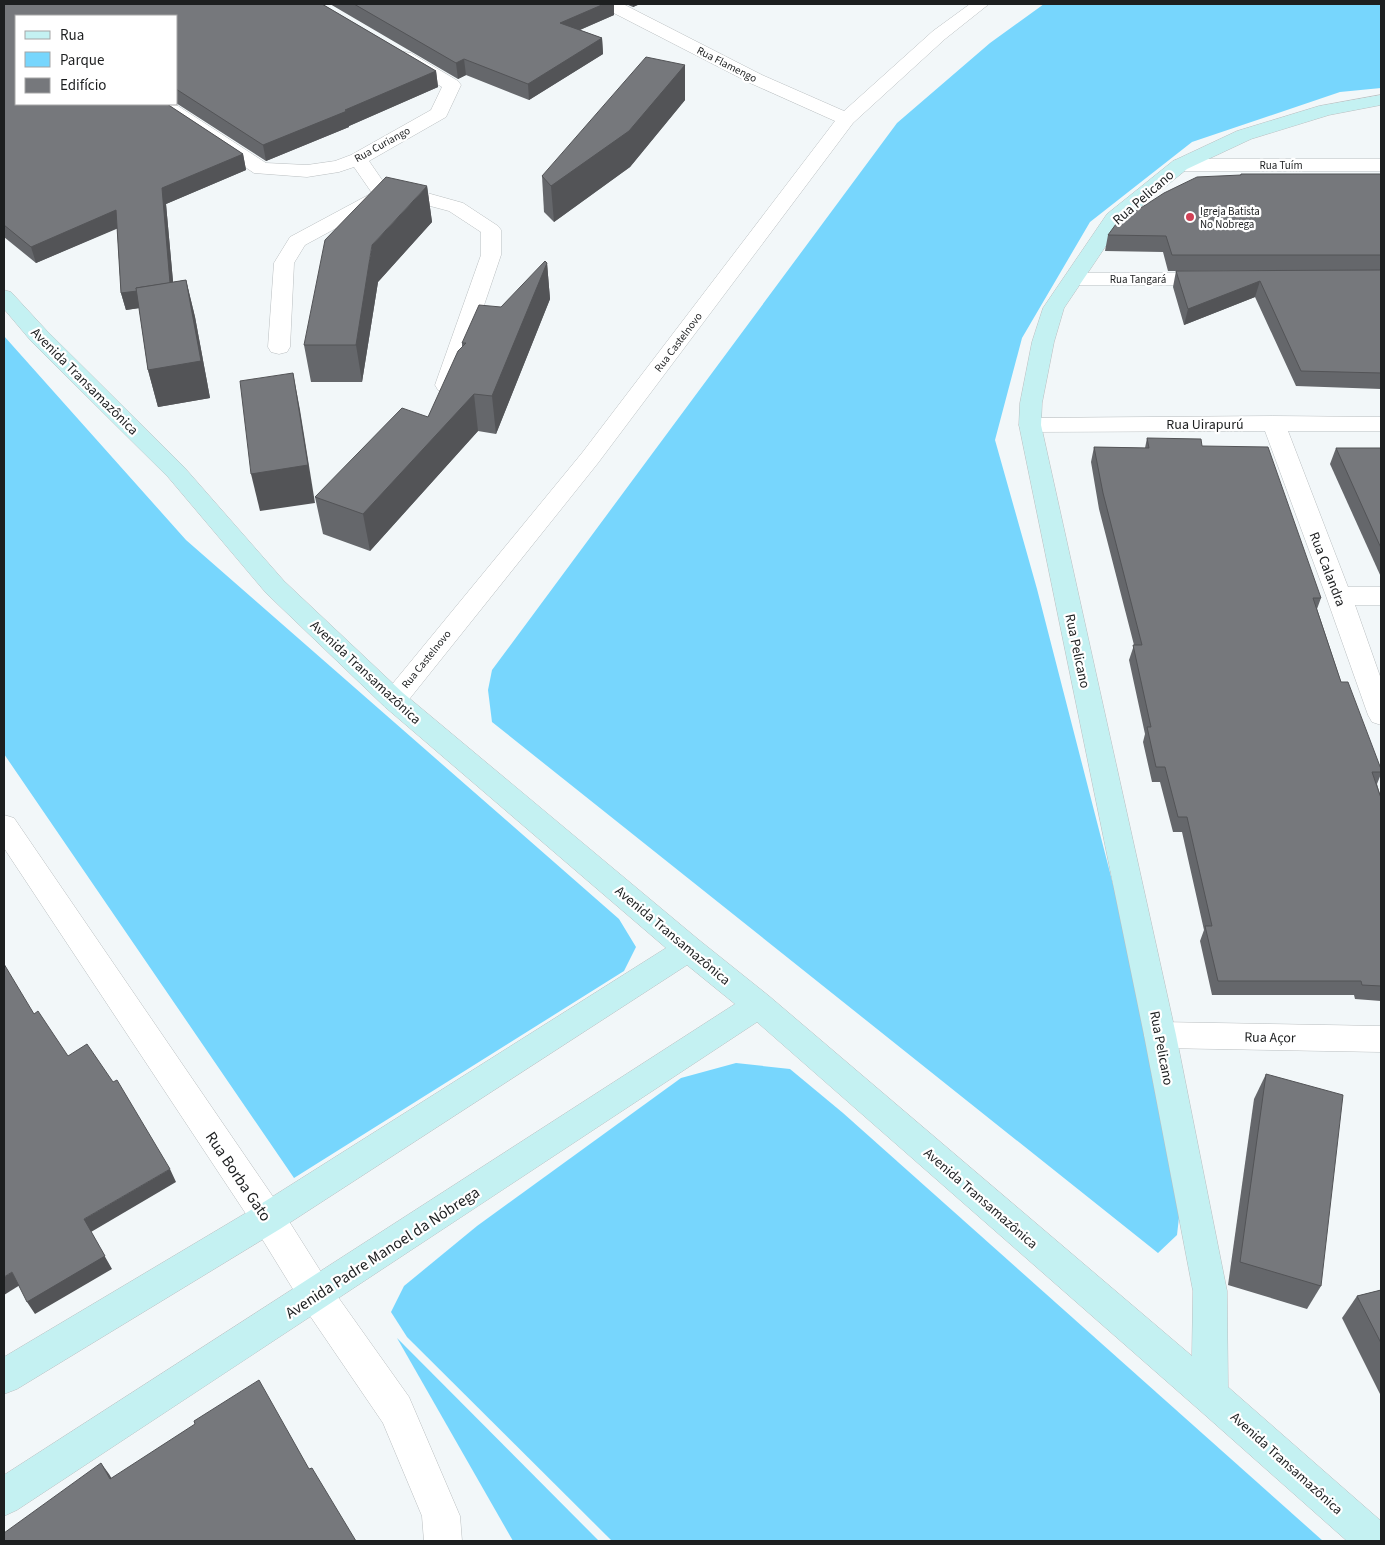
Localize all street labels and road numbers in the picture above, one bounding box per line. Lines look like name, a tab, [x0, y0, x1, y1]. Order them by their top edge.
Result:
street label: Rua Flamengo	[694, 43, 759, 86]
street label: Rua Curiango	[352, 123, 413, 166]
street label: Rua Tuím	[1259, 158, 1303, 173]
street label: Rua Pelicano	[1109, 165, 1179, 230]
street label: Rua Tangará	[1110, 272, 1166, 287]
street label: Rua Castelnovo	[651, 309, 706, 375]
street label: Avenida Transamazônica	[26, 323, 143, 440]
street label: Rua Uirapurú	[1166, 415, 1244, 435]
street label: Rua Calandra	[1304, 529, 1350, 609]
street label: Rua Pelicano	[1059, 612, 1095, 690]
street label: Avenida Transamazônica	[305, 616, 425, 730]
street label: Rua Castelnovo	[398, 627, 455, 692]
street label: Avenida Transamazônica	[610, 881, 734, 990]
street label: Rua Pelicano	[1144, 1009, 1178, 1087]
street label: Rua Açor	[1244, 1028, 1296, 1048]
street label: Rua Borba Gato	[200, 1127, 276, 1226]
street label: Avenida Transamazônica	[919, 1144, 1042, 1254]
street label: Avenida Padre Manoel da Nóbrega	[281, 1182, 484, 1324]
street label: Avenida Transamazônica	[1226, 1408, 1347, 1520]

